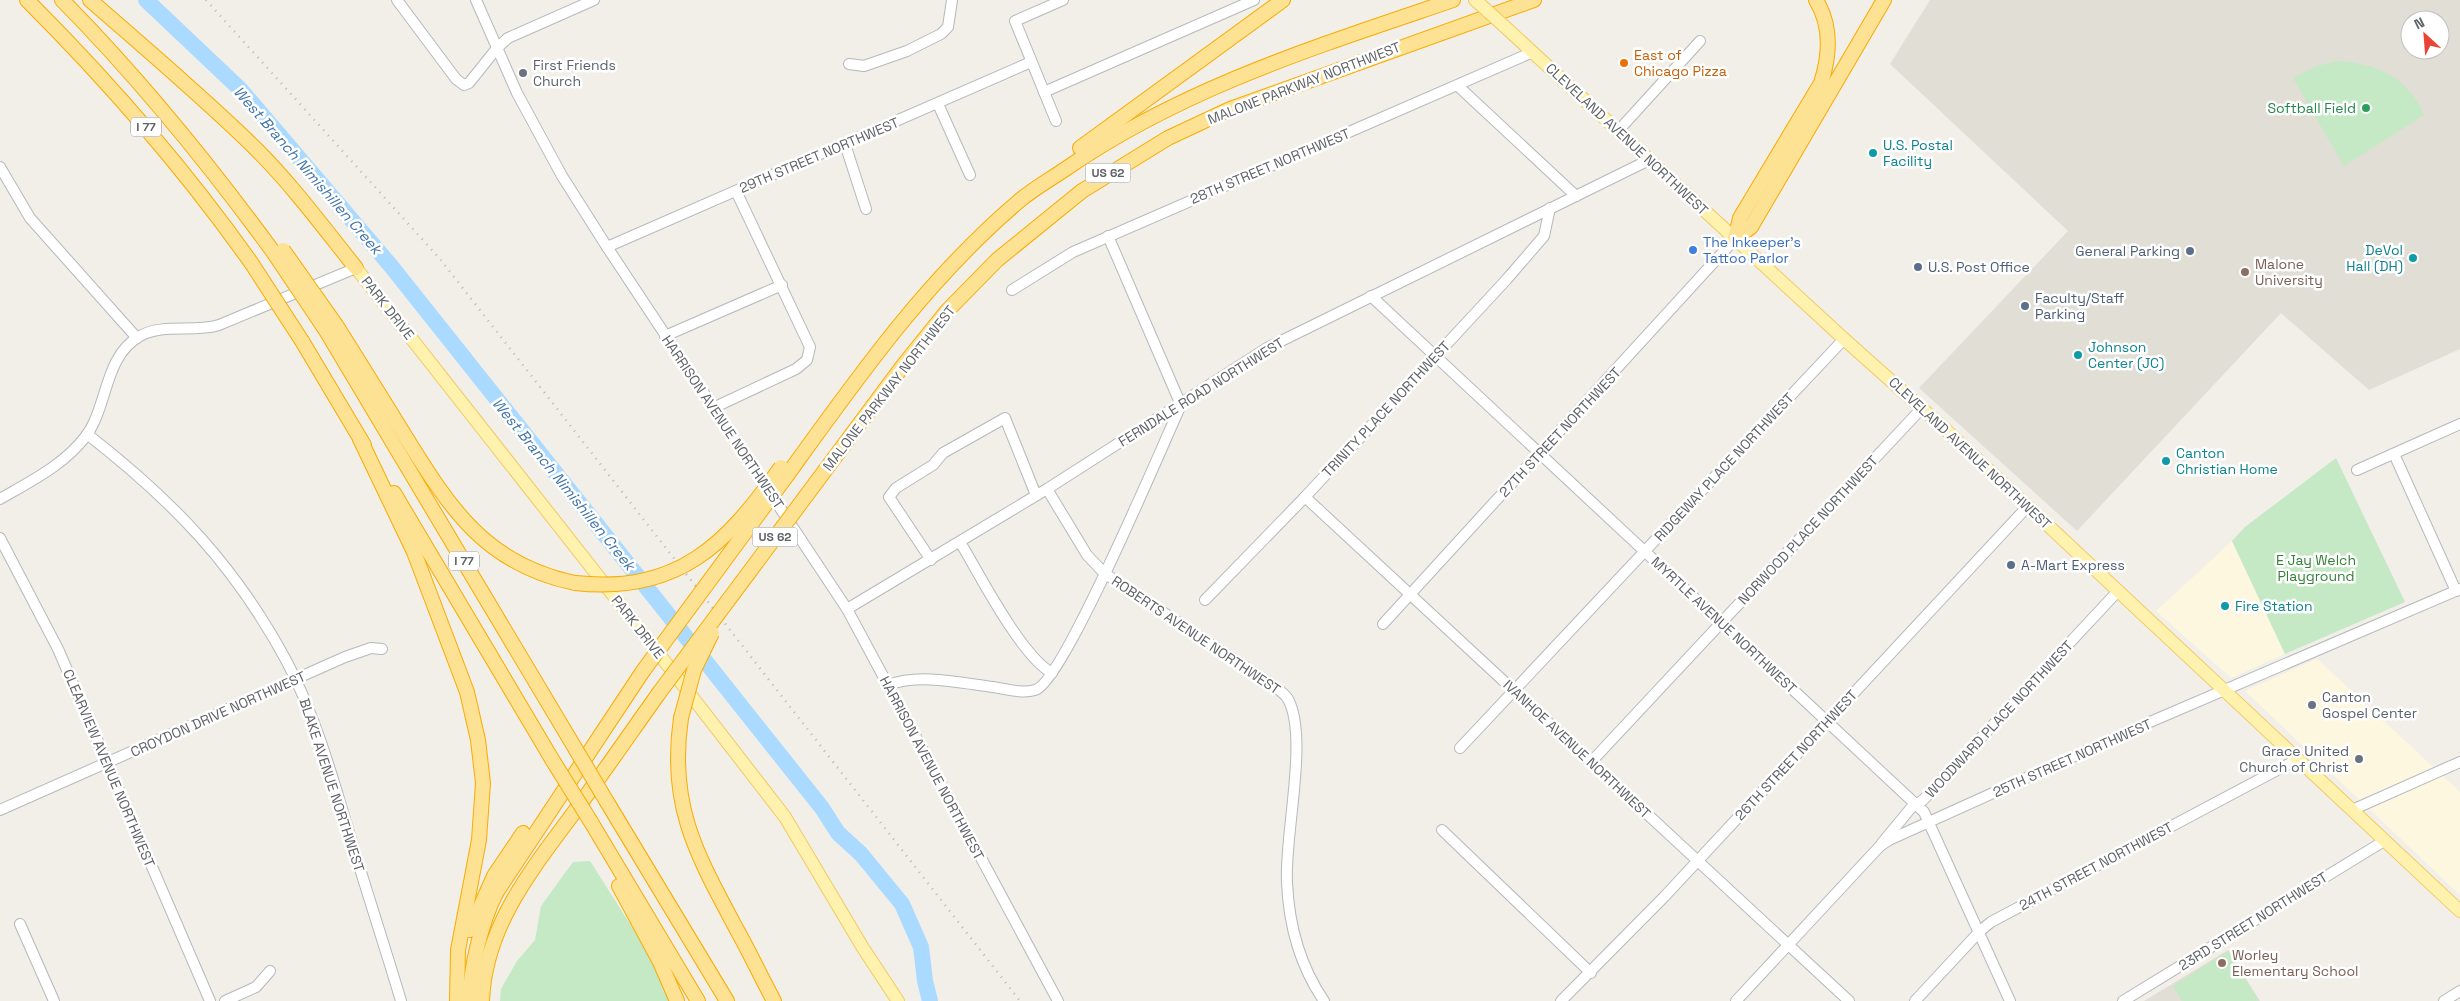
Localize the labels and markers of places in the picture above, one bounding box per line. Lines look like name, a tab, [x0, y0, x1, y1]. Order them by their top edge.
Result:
place label: East of Chicago Pizza	[1634, 46, 1727, 80]
place label: First Friends Church	[533, 56, 616, 90]
marker: East of Chicago Pizza	[1618, 57, 1630, 69]
marker: First Friends Church	[517, 67, 529, 79]
place label: Softball Field	[2267, 99, 2356, 117]
marker: Softball Field	[2360, 102, 2372, 114]
place label: U.S. Postal Facility	[1883, 136, 1953, 170]
marker: U.S. Postal Facility	[1867, 147, 1879, 159]
place label: The Inkeeper's Tattoo Parlor	[1703, 233, 1801, 267]
place label: DeVol Hall (DH)	[2346, 241, 2403, 275]
place label: General Parking	[2075, 242, 2180, 260]
marker: The Inkeeper's Tattoo Parlor	[1687, 244, 1699, 256]
marker: General Parking	[2184, 245, 2196, 257]
marker: DeVol Hall (DH)	[2407, 252, 2419, 264]
place label: Malone University	[2255, 255, 2323, 289]
place label: U.S. Post Office	[1928, 258, 2030, 276]
marker: U.S. Post Office	[1912, 261, 1924, 273]
marker: Malone University	[2239, 266, 2251, 278]
place label: Faculty/Staff Parking	[2035, 289, 2124, 323]
marker: Faculty/Staff Parking	[2019, 300, 2031, 312]
place label: Johnson Center (JC)	[2088, 338, 2164, 372]
marker: Johnson Center (JC)	[2072, 349, 2084, 361]
place label: Canton Christian Home	[2176, 444, 2278, 478]
marker: Canton Christian Home	[2160, 455, 2172, 467]
place label: A-Mart Express	[2021, 556, 2125, 574]
marker: A-Mart Express	[2005, 559, 2017, 571]
place label: Fire Station	[2235, 597, 2313, 615]
marker: Fire Station	[2219, 600, 2231, 612]
place label: Canton Gospel Center	[2322, 688, 2417, 722]
marker: Canton Gospel Center	[2306, 699, 2318, 711]
place label: Grace United Church of Christ	[2239, 742, 2349, 776]
marker: Grace United Church of Christ	[2353, 753, 2365, 765]
place label: Worley Elementary School	[2232, 946, 2358, 980]
marker: Worley Elementary School	[2216, 957, 2228, 969]

